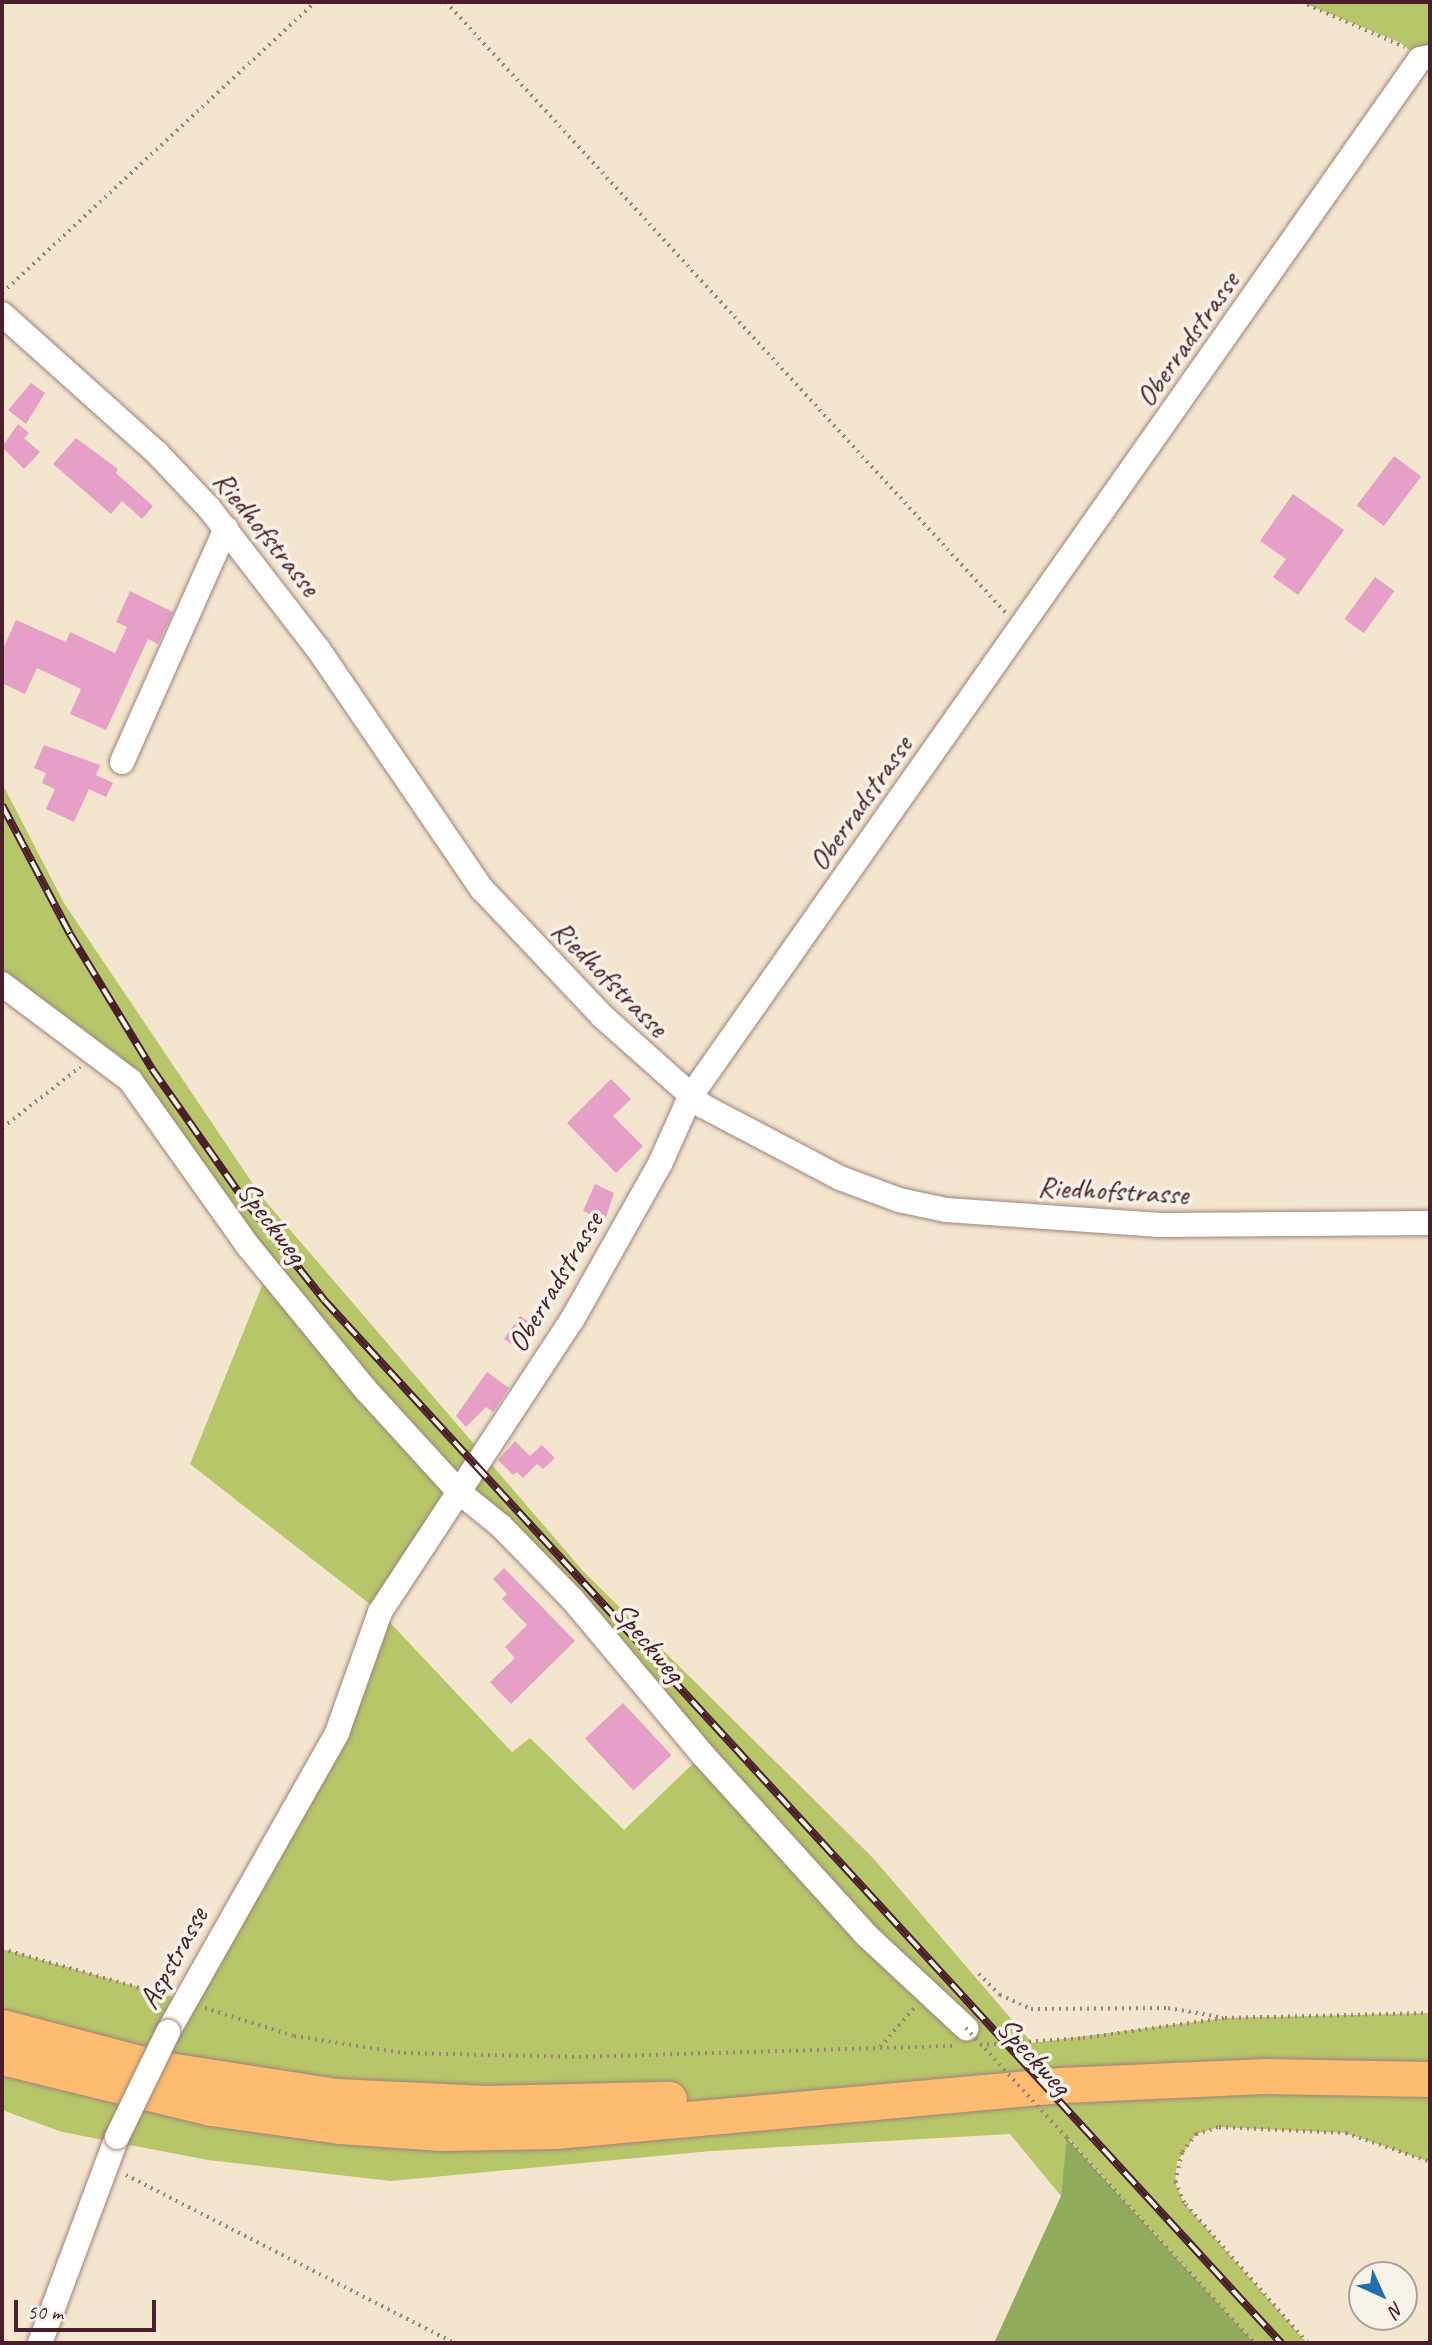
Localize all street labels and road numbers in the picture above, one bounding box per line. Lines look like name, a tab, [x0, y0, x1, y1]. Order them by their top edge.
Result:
street label: Oberradstrasse	[1127, 265, 1247, 413]
street label: Riedhofstrasse	[206, 463, 328, 603]
street label: Oberradstrasse	[800, 729, 920, 877]
street label: Riedhofstrasse	[544, 912, 676, 1044]
street label: Riedhofstrasse	[1037, 1168, 1189, 1212]
street label: Speckweg	[230, 1174, 314, 1270]
street label: Oberradstrasse	[499, 1206, 611, 1358]
street label: Speckweg	[605, 1595, 693, 1689]
street label: Aspstrasse	[130, 1901, 216, 2015]
street label: Speckweg	[989, 2010, 1079, 2102]

